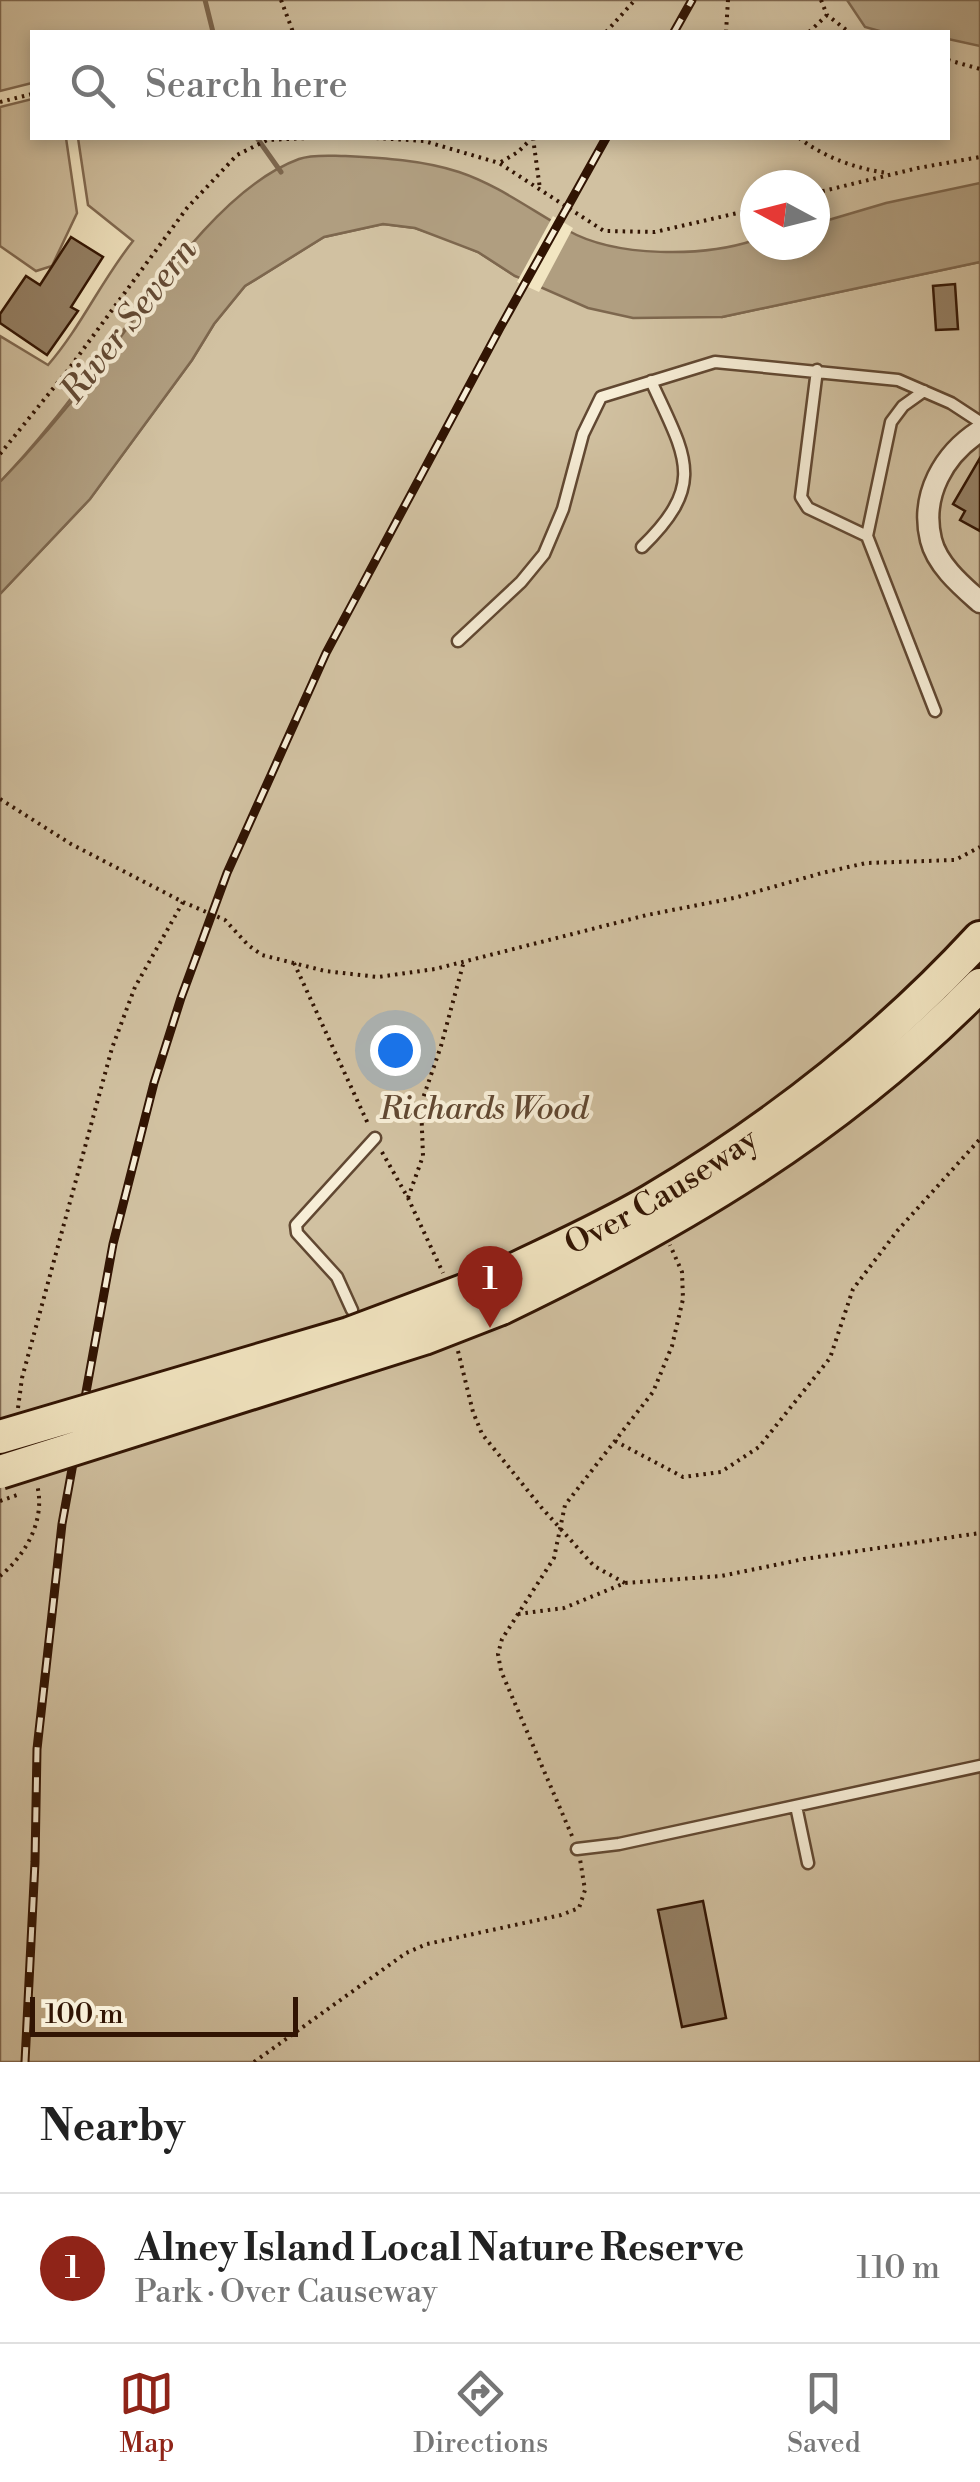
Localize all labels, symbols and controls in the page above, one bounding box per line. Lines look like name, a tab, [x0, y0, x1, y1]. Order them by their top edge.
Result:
search box	[30, 30, 950, 140]
icon: search	[65, 58, 120, 113]
text: Search here	[145, 62, 348, 109]
north arrow	[740, 170, 830, 260]
water label: River Severn	[51, 230, 207, 413]
your location	[370, 1025, 421, 1076]
park label: Richards Wood	[379, 1089, 590, 1129]
street label: Over Causeway	[558, 1119, 766, 1264]
pin: 1	[458, 1246, 522, 1328]
scale bar	[30, 1992, 298, 2036]
text: 100 m	[45, 1997, 124, 2032]
text: Nearby	[40, 2101, 185, 2154]
text: Alney Island Local Nature Reserve	[135, 2225, 744, 2272]
text: 1	[65, 2248, 80, 2288]
text: 110 m	[857, 2248, 940, 2288]
text: Park · Over Causeway	[135, 2272, 437, 2312]
tab: Map	[119, 2366, 174, 2461]
tab: Directions	[413, 2366, 548, 2461]
tab: Saved	[787, 2366, 861, 2461]

